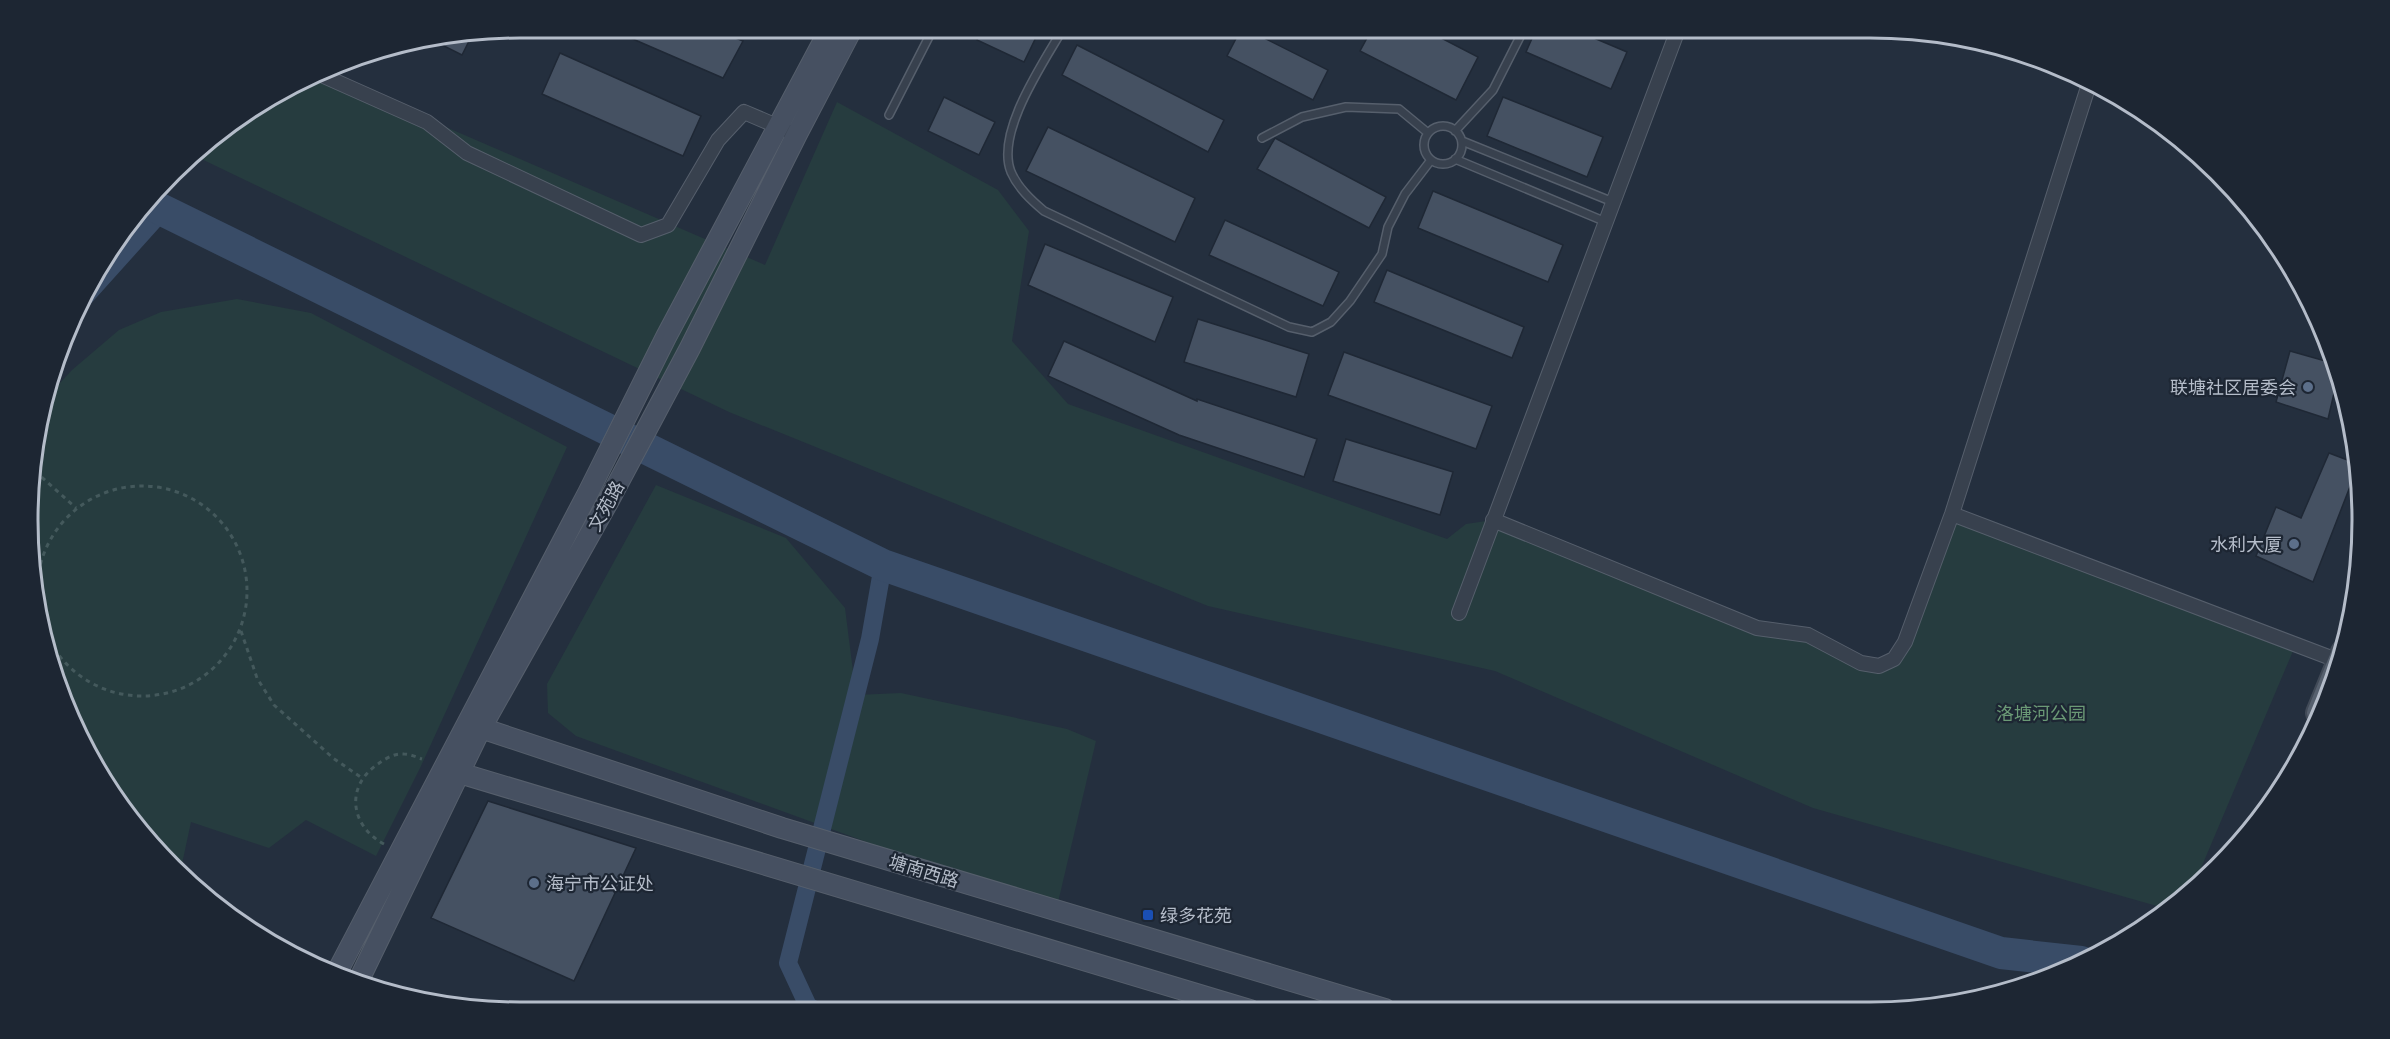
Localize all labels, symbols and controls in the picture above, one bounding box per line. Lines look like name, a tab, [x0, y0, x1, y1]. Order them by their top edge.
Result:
place label: 联塘社区居委会	[2170, 377, 2296, 398]
marker: 联塘社区居委会	[2301, 380, 2315, 394]
street label: 文苑路	[584, 477, 628, 535]
place label: 水利大厦	[2210, 534, 2282, 555]
marker: 水利大厦	[2287, 537, 2301, 551]
park label: 洛塘河公园	[1996, 703, 2086, 724]
street label: 塘南西路	[887, 850, 961, 892]
place label: 海宁市公证处	[546, 873, 654, 894]
marker: 海宁市公证处	[527, 876, 541, 890]
place label: 绿多花苑	[1160, 905, 1232, 926]
marker: 绿多花苑	[1141, 908, 1155, 922]

